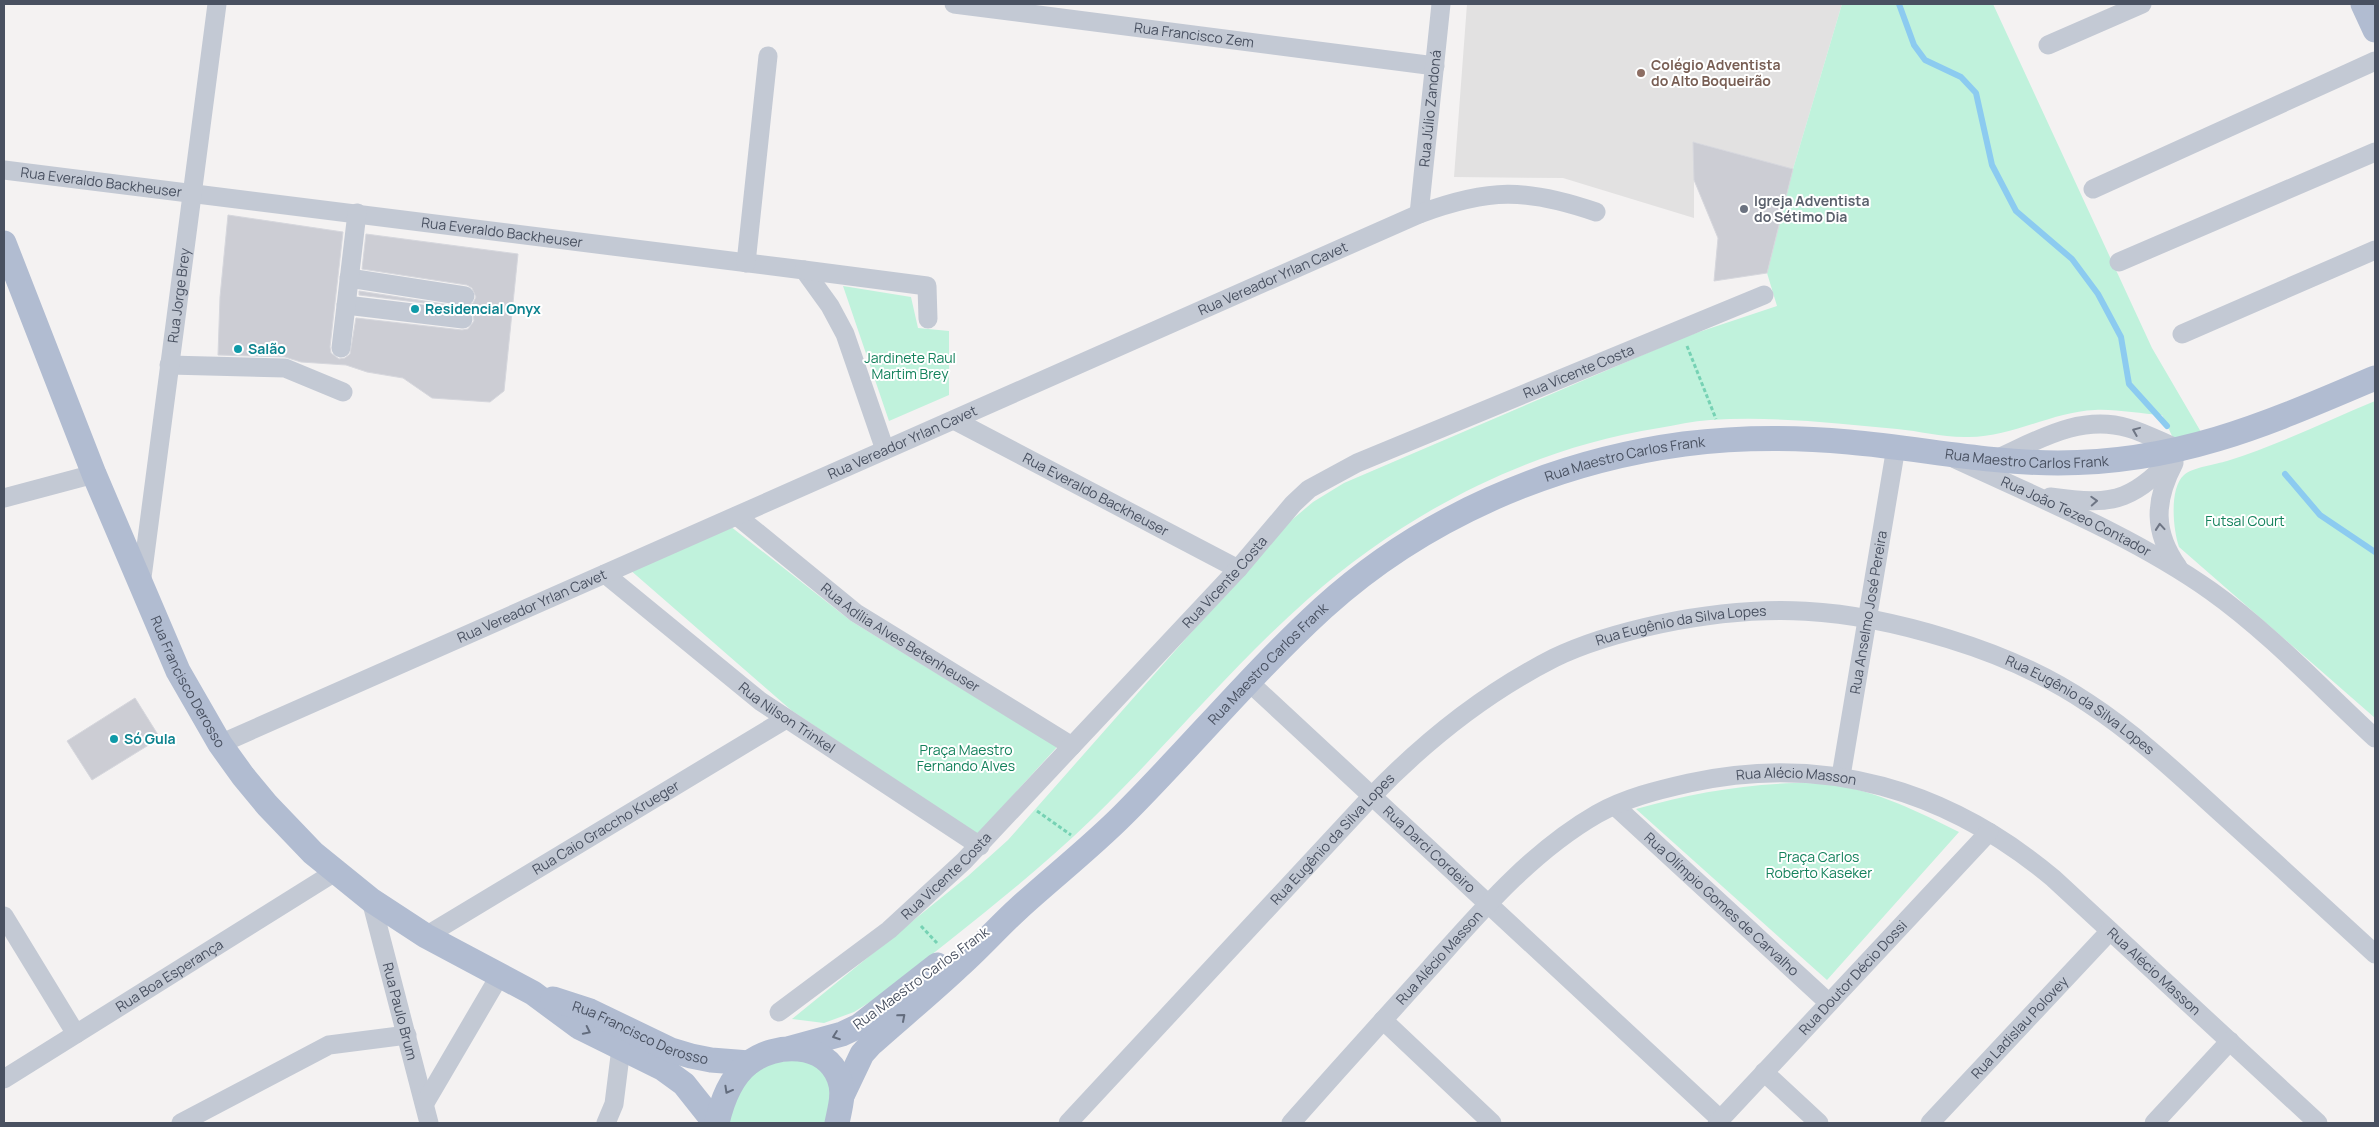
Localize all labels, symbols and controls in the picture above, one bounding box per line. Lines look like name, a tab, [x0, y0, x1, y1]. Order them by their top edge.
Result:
street label: Rua Francisco Zem	[1133, 17, 1255, 52]
street label: Rua Júlio Zandoná	[1414, 49, 1445, 168]
place label: Colégio Adventista do Alto Boqueirão	[1651, 55, 1781, 90]
marker: Colégio Adventista do Alto Boqueirão	[1635, 67, 1647, 79]
street label: Rua Everaldo Backheuser	[19, 162, 183, 201]
place label: Igreja Adventista do Sétimo Dia	[1754, 191, 1870, 226]
marker: Igreja Adventista do Sétimo Dia	[1738, 203, 1750, 215]
street label: Rua Everaldo Backheuser	[420, 212, 584, 251]
street label: Rua Vereador Yrlan Cavet	[1195, 237, 1351, 320]
street label: Rua Jorge Brey	[163, 246, 194, 344]
place label: Residencial Onyx	[425, 299, 541, 318]
marker: Residencial Onyx	[409, 303, 421, 315]
place label: Salão	[248, 339, 286, 358]
street label: Rua Vicente Costa	[1520, 340, 1637, 402]
marker: Salão	[232, 343, 244, 355]
park label: Jardinete Raul Martim Brey	[864, 348, 956, 383]
street label: Rua Vereador Yrlan Cavet	[824, 400, 980, 483]
one-way arrow	[2132, 427, 2141, 437]
street label: Rua Maestro Carlos Frank	[1542, 432, 1707, 486]
street label: Rua Maestro Carlos Frank	[1944, 444, 2110, 472]
street label: Rua Everaldo Backheuser	[1020, 448, 1172, 540]
street label: Rua João Tezeo Contador	[1998, 471, 2155, 560]
one-way arrow	[2091, 495, 2099, 506]
park label: Futsal Court	[2205, 511, 2285, 530]
one-way arrow	[2155, 523, 2166, 531]
street label: Rua Anselmo José Pereira	[1845, 529, 1891, 695]
street label: Rua Vicente Costa	[1178, 532, 1271, 632]
street label: Rua Vereador Yrlan Cavet	[454, 564, 610, 647]
street label: Rua Adília Alves Betenheuser	[817, 578, 984, 696]
street label: Rua Maestro Carlos Frank	[1203, 598, 1332, 729]
street label: Rua Eugênio da Silva Lopes	[1593, 601, 1767, 650]
street label: Rua Francisco Derosso	[147, 613, 230, 751]
street label: Rua Eugênio da Silva Lopes	[2003, 650, 2159, 759]
street label: Rua Nilson Trinkel	[735, 677, 839, 757]
place label: Só Gula	[124, 729, 176, 748]
marker: Só Gula	[108, 733, 120, 745]
park label: Praça Maestro Fernando Alves	[917, 740, 1015, 775]
street label: Rua Alécio Masson	[1735, 763, 1858, 789]
street label: Rua Eugênio da Silva Lopes	[1266, 769, 1398, 909]
street label: Rua Caio Graccho Krueger	[529, 776, 683, 879]
street label: Rua Darci Cordeiro	[1379, 801, 1480, 897]
street label: Rua Vicente Costa	[897, 828, 995, 923]
street label: Rua Olímpio Gomes de Carvalho	[1641, 828, 1803, 980]
park label: Praça Carlos Roberto Kaseker	[1766, 847, 1872, 882]
street label: Rua Alécio Masson	[1391, 906, 1486, 1009]
street label: Rua Doutor Décio Dossi	[1794, 916, 1911, 1039]
street label: Rua Maestro Carlos Frank	[849, 921, 993, 1033]
street label: Rua Alécio Masson	[2104, 923, 2205, 1019]
street label: Rua Boa Esperança	[112, 934, 226, 1016]
street label: Rua Paulo Brum	[379, 960, 422, 1062]
street label: Rua Ladislau Polovey	[1966, 971, 2072, 1083]
street label: Rua Francisco Derosso	[570, 996, 710, 1068]
one-way arrow	[896, 1014, 905, 1022]
one-way arrow	[582, 1025, 591, 1035]
one-way arrow	[833, 1030, 841, 1040]
one-way arrow	[724, 1085, 734, 1094]

